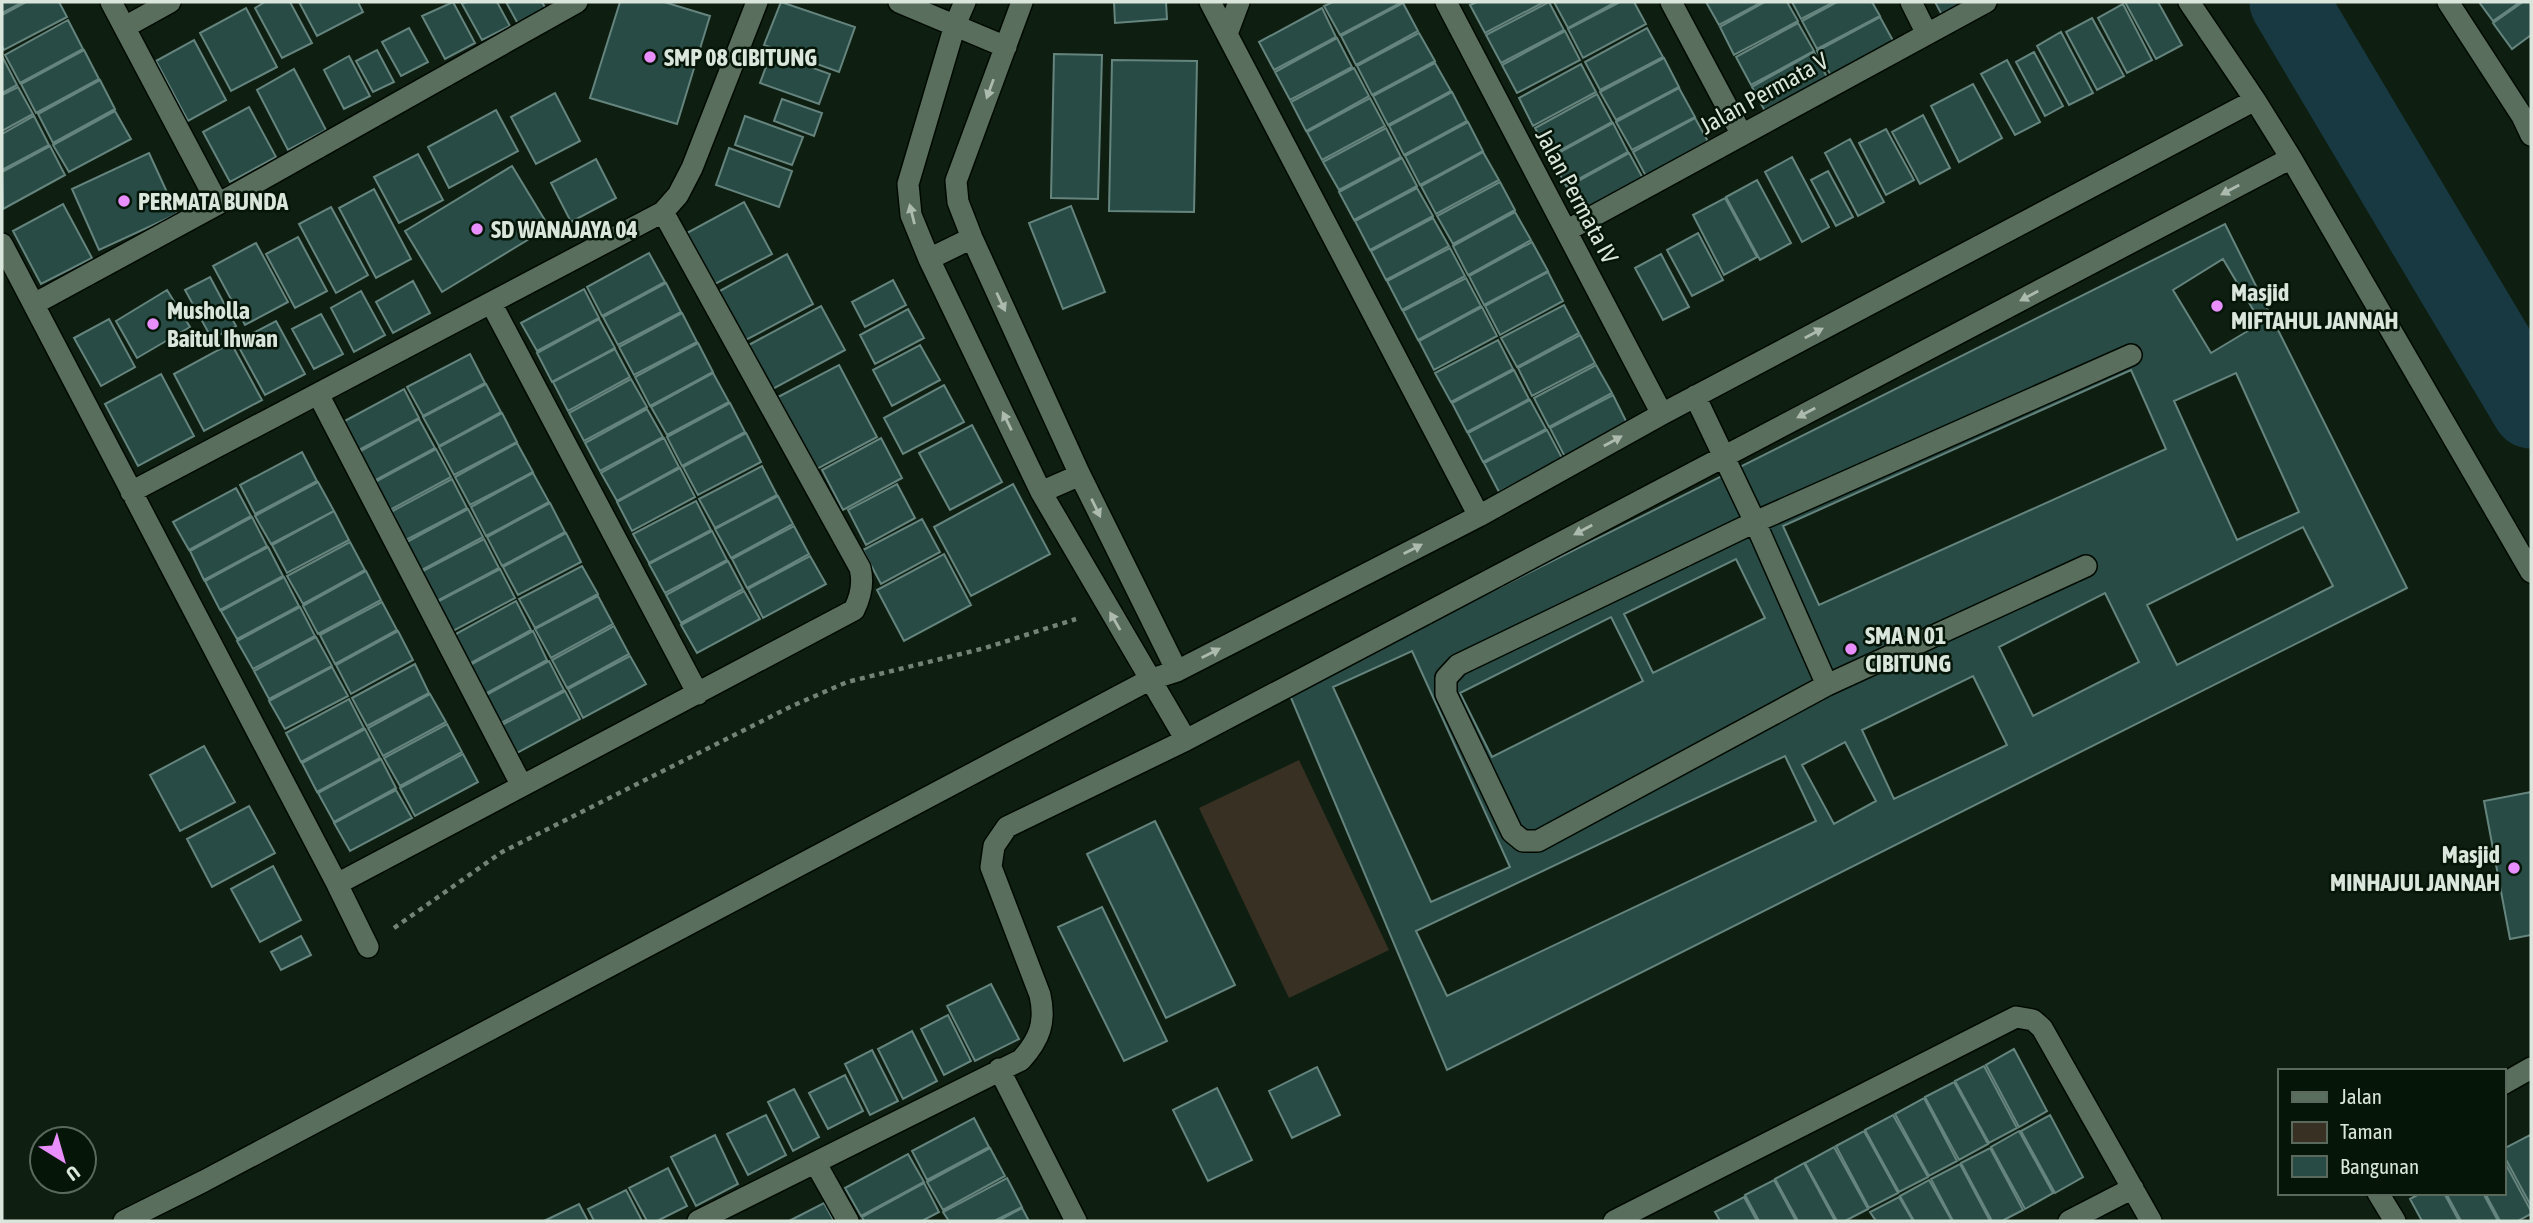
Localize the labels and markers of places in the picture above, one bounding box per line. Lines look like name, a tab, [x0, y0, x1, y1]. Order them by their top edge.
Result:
place label: SMP 08 CIBITUNG	[664, 44, 817, 71]
marker: SMP 08 CIBITUNG	[642, 49, 658, 65]
place label: PERMATA BUNDA	[138, 188, 289, 215]
marker: PERMATA BUNDA	[116, 193, 132, 209]
place label: SD WANAJAYA 04	[491, 216, 638, 243]
marker: SD WANAJAYA 04	[469, 221, 485, 237]
place label: Masjid MIFTAHUL JANNAH	[2231, 279, 2398, 334]
place label: Musholla Baitul Ihwan	[167, 297, 278, 352]
marker: Masjid MIFTAHUL JANNAH	[2209, 298, 2225, 314]
marker: Musholla Baitul Ihwan	[145, 316, 161, 332]
place label: SMA N 01 CIBITUNG	[1865, 622, 1951, 677]
marker: SMA N 01 CIBITUNG	[1843, 641, 1859, 657]
place label: Masjid MINHAJUL JANNAH	[2330, 841, 2500, 896]
marker: Masjid MINHAJUL JANNAH	[2506, 860, 2522, 876]

